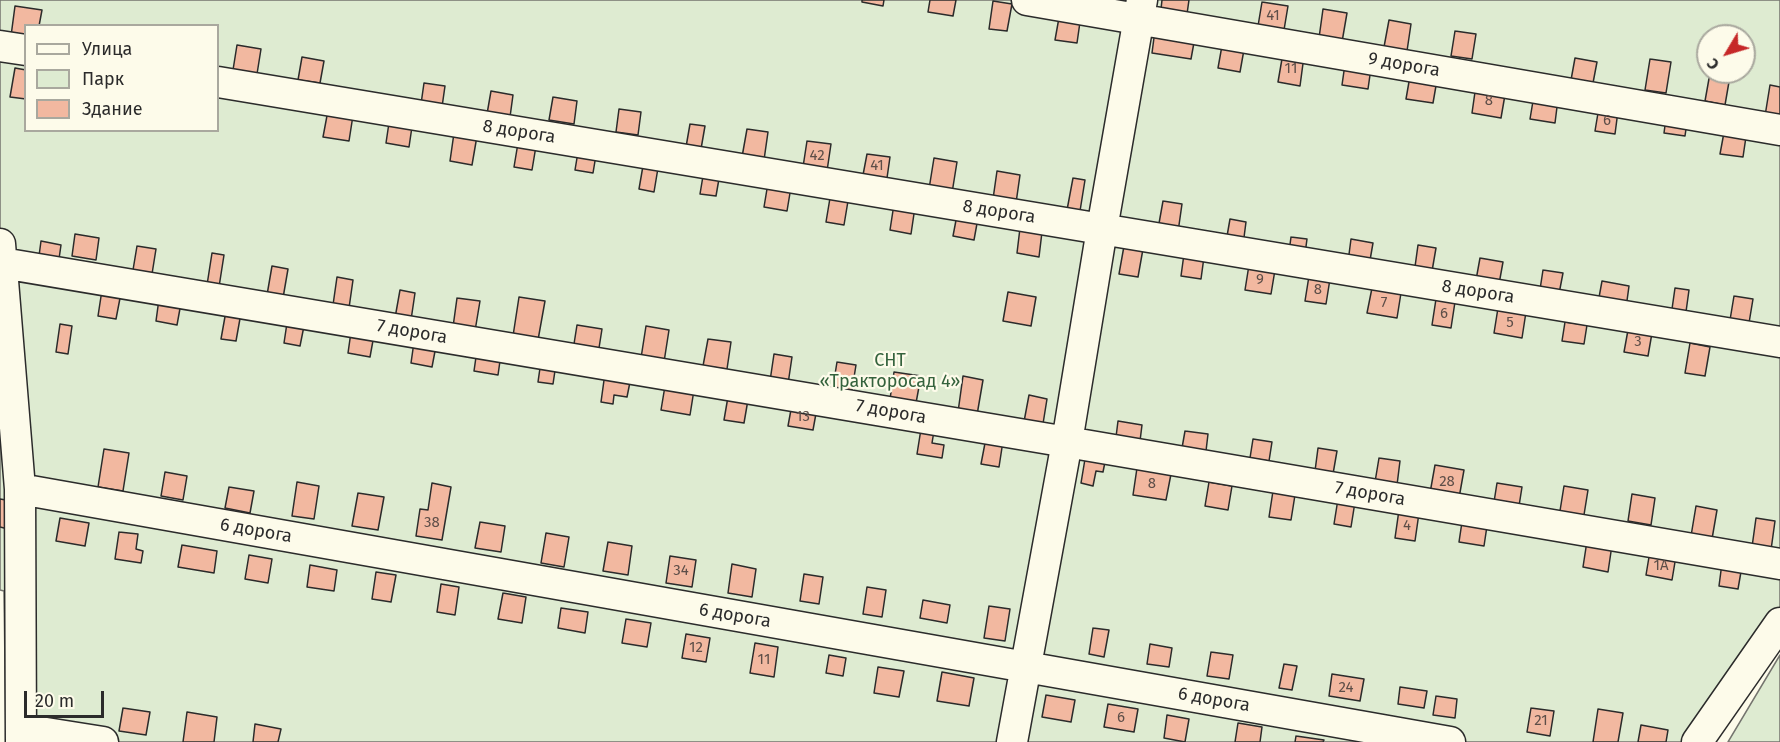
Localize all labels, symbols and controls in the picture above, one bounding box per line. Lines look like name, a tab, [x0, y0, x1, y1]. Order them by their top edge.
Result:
house number: 41	[1266, 7, 1280, 25]
legend	[24, 24, 219, 132]
north arrow	[1696, 24, 1756, 84]
text: Улица	[82, 38, 132, 60]
street label: 9 дорога	[1366, 48, 1442, 82]
text: С	[1703, 55, 1723, 74]
house number: 11	[1285, 60, 1297, 78]
text: Парк	[82, 68, 124, 90]
house number: 8	[1485, 92, 1493, 110]
text: Здание	[82, 98, 143, 120]
house number: 6	[1603, 112, 1611, 130]
street label: 8 дорога	[481, 116, 557, 148]
house number: 42	[809, 147, 825, 165]
house number: 41	[870, 157, 884, 175]
street label: 8 дорога	[961, 196, 1037, 228]
house number: 9	[1256, 271, 1264, 289]
street label: 8 дорога	[1440, 276, 1516, 308]
house number: 8	[1314, 281, 1322, 299]
house number: 7	[1381, 294, 1387, 312]
house number: 6	[1440, 305, 1448, 323]
house number: 5	[1506, 314, 1514, 332]
street label: 7 дорога	[375, 315, 449, 349]
house number: 3	[1634, 333, 1642, 351]
park label: СНТ «Тракторосад 4»	[820, 350, 960, 392]
street label: 7 дорога	[854, 395, 928, 429]
house number: 13	[796, 408, 810, 426]
house number: 28	[1439, 473, 1455, 491]
house number: 8	[1148, 475, 1156, 493]
street label: 7 дорога	[1333, 477, 1407, 511]
street label: 6 дорога	[218, 514, 294, 548]
house number: 38	[424, 514, 440, 532]
house number: 4	[1403, 517, 1411, 535]
house number: 1А	[1653, 557, 1669, 575]
house number: 34	[673, 562, 689, 580]
street label: 6 дорога	[697, 599, 773, 633]
house number: 12	[689, 639, 703, 657]
house number: 11	[758, 651, 770, 669]
scale bar	[27, 679, 106, 717]
house number: 24	[1339, 679, 1353, 697]
street label: 6 дорога	[1176, 683, 1252, 717]
text: 20 m	[35, 690, 74, 712]
house number: 6	[1117, 709, 1125, 727]
house number: 21	[1534, 712, 1548, 730]

